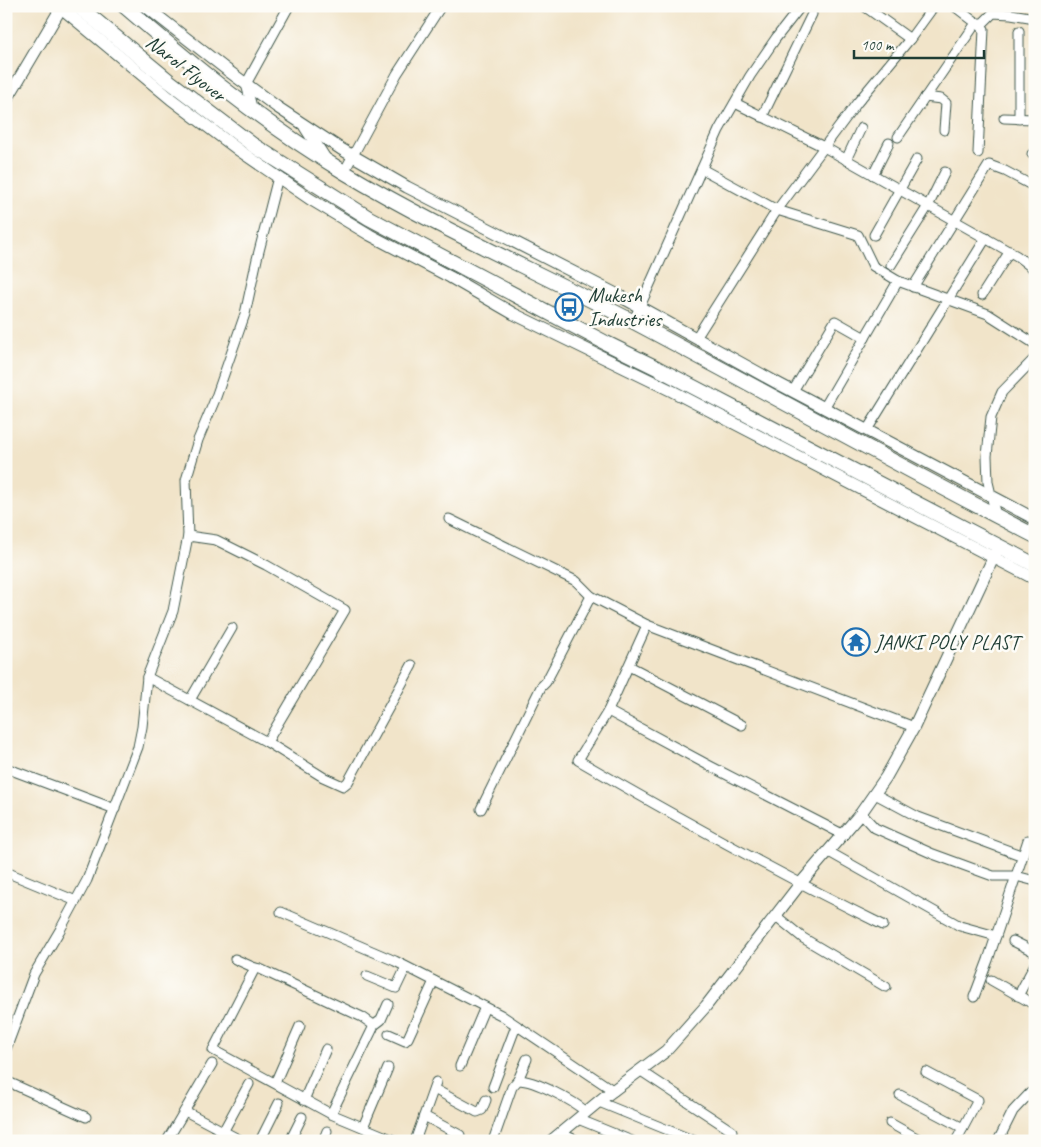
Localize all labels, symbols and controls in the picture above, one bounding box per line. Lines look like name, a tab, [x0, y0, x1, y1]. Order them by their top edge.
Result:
scale bar	[854, 28, 984, 60]
street label: Narol Flyover	[141, 29, 232, 108]
text: 100 m	[861, 36, 895, 55]
place label: Mukesh Industries	[588, 282, 663, 332]
bus stop icon: Mukesh Industries	[554, 292, 584, 322]
temple icon: JANKI POLY PLAST	[841, 627, 871, 657]
place label: JANKI POLY PLAST	[874, 629, 1024, 655]

